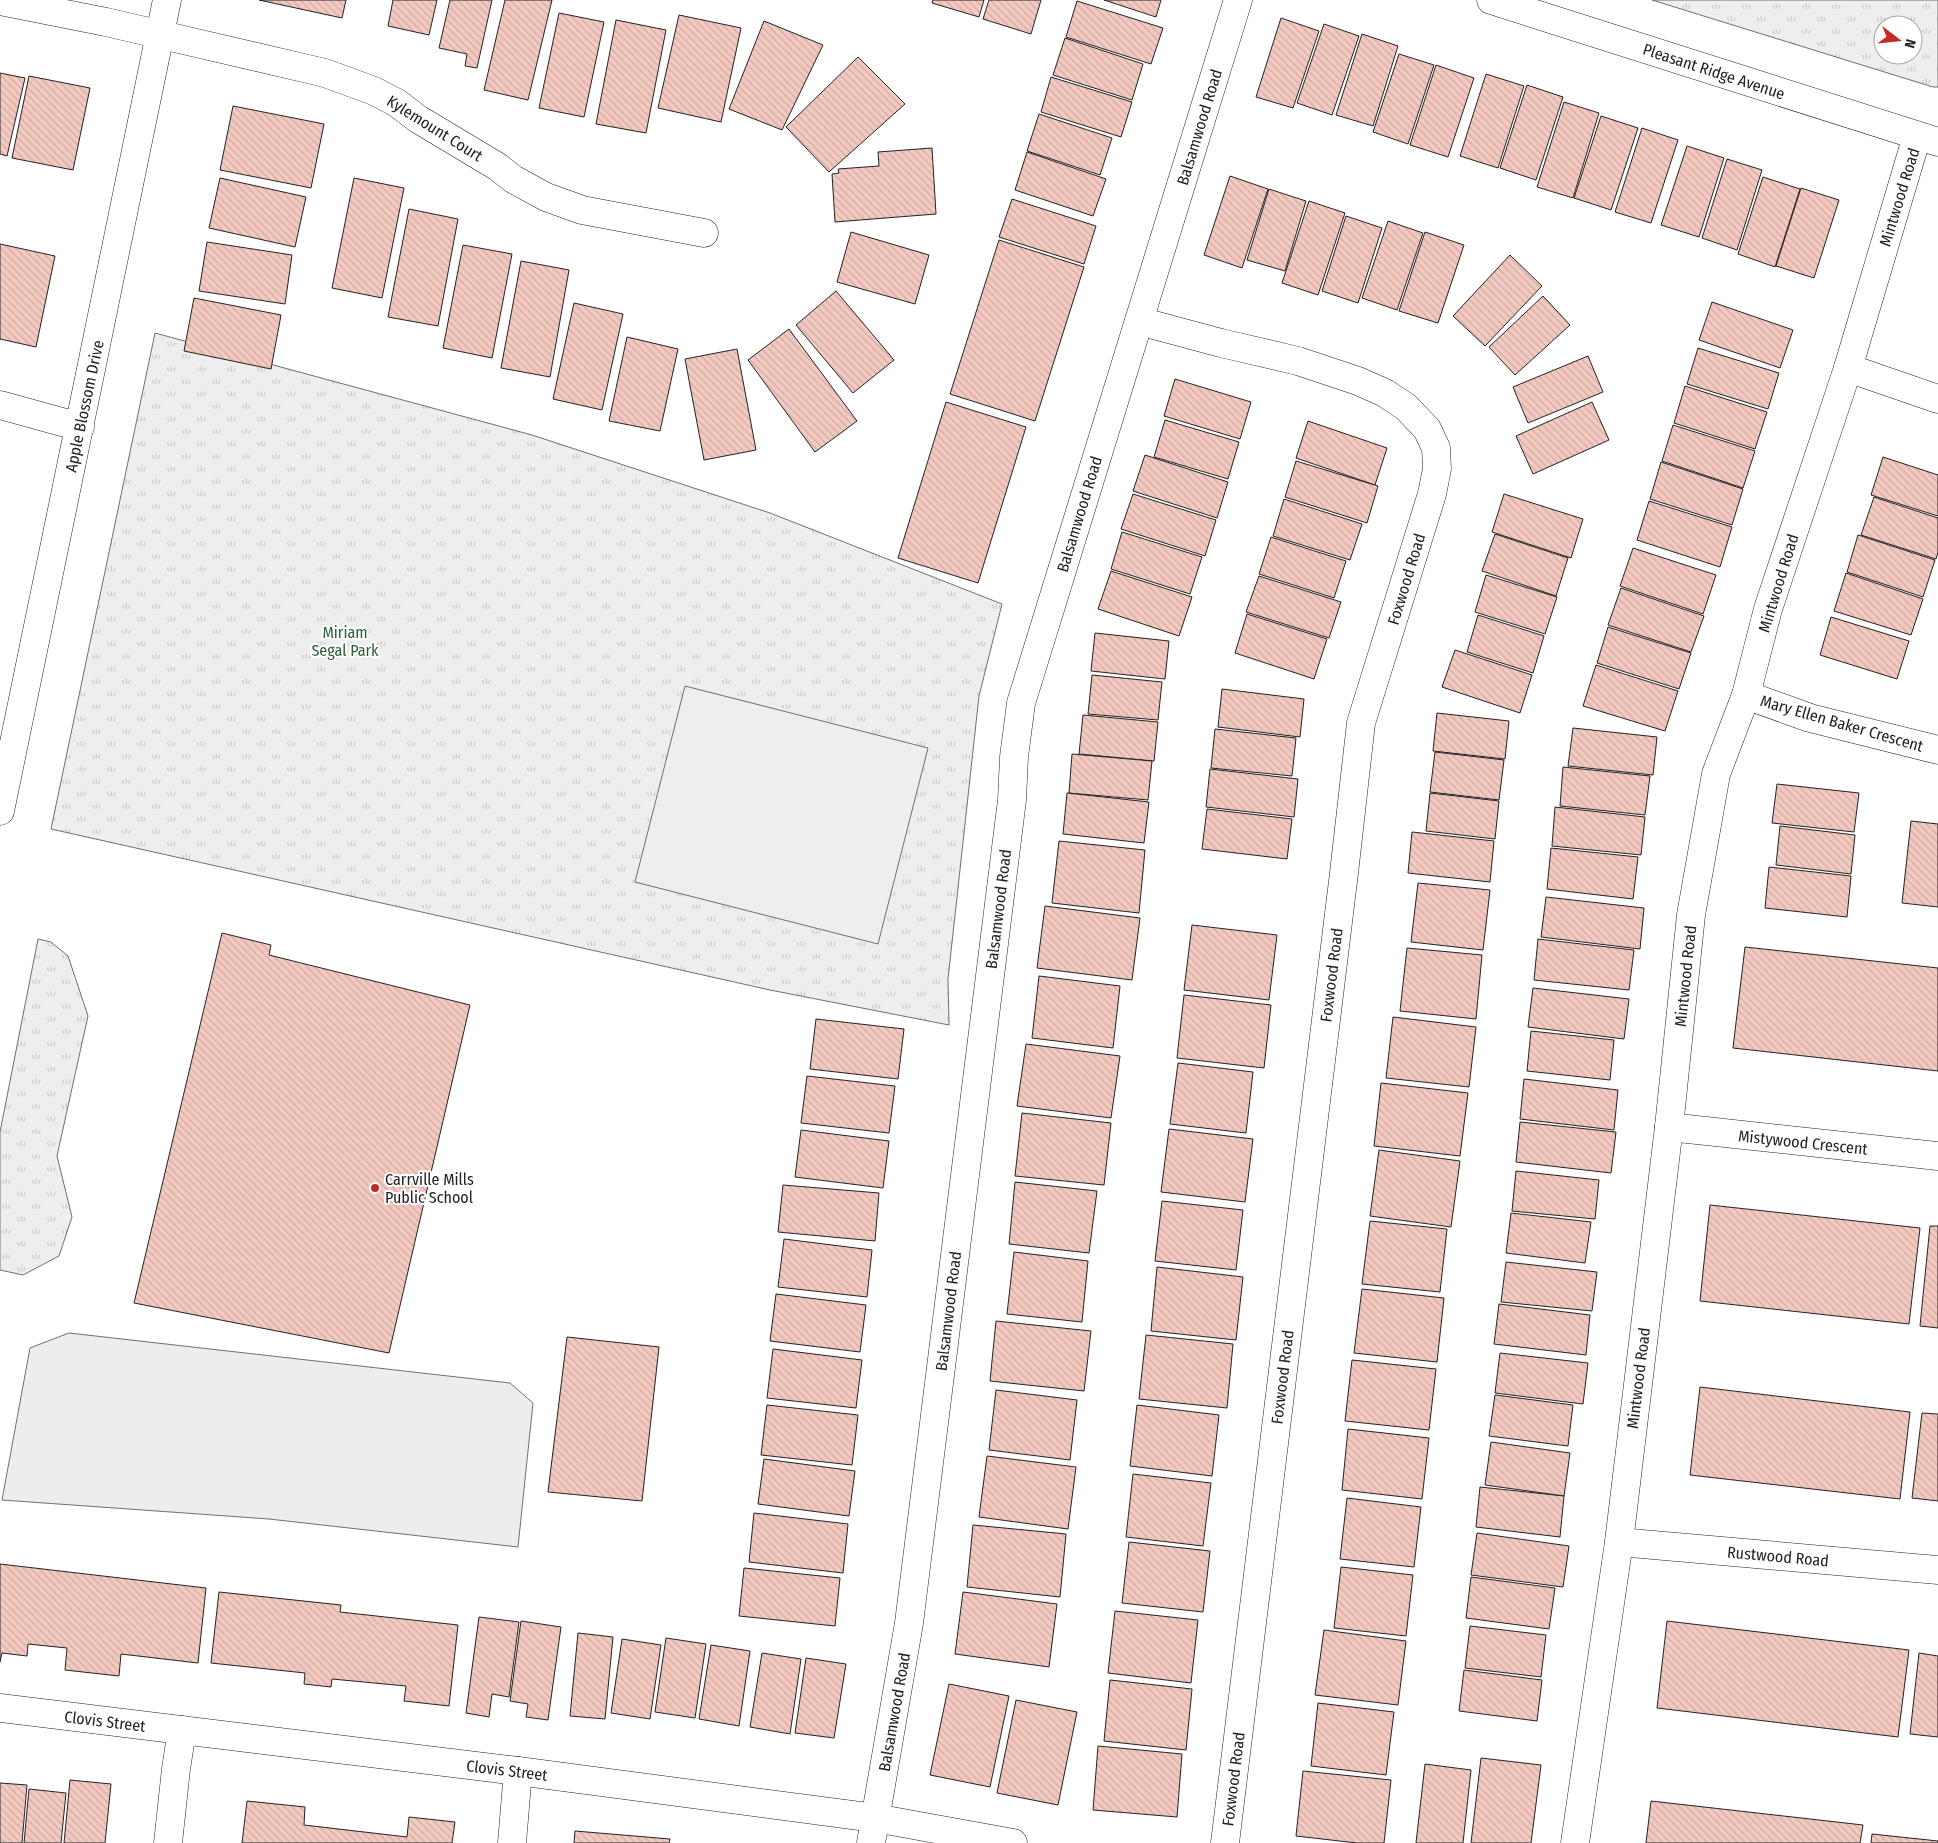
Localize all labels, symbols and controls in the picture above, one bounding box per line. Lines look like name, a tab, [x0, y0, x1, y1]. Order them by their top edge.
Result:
north arrow	[1873, 15, 1923, 65]
text: N	[1901, 37, 1919, 50]
street label: Pleasant Ridge Avenue	[1640, 40, 1787, 103]
street label: Balsamwood Road	[1173, 67, 1226, 187]
street label: Kylemount Court	[383, 91, 487, 166]
street label: Mintwood Road	[1875, 146, 1923, 249]
street label: Apple Blossom Drive	[61, 338, 108, 474]
street label: Balsamwood Road	[1053, 454, 1106, 574]
street label: Foxwood Road	[1384, 531, 1429, 627]
street label: Mintwood Road	[1754, 532, 1802, 635]
park label: Miriam Segal Park	[311, 623, 379, 660]
street label: Mary Ellen Baker Crescent	[1758, 691, 1926, 756]
street label: Balsamwood Road	[982, 848, 1015, 970]
street label: Mintwood Road	[1671, 924, 1700, 1028]
street label: Foxwood Road	[1316, 927, 1347, 1023]
street label: Mistywood Crescent	[1737, 1126, 1869, 1159]
place label: Carrville Mills Public School	[385, 1170, 474, 1207]
marker: Carrville Mills Public School	[369, 1182, 381, 1194]
street label: Balsamwood Road	[932, 1250, 965, 1372]
street label: Mintwood Road	[1623, 1326, 1654, 1430]
street label: Foxwood Road	[1267, 1329, 1298, 1425]
street label: Rustwood Road	[1726, 1543, 1830, 1570]
street label: Balsamwood Road	[875, 1651, 914, 1773]
street label: Clovis Street	[63, 1707, 147, 1736]
street label: Foxwood Road	[1218, 1731, 1249, 1827]
street label: Clovis Street	[465, 1756, 549, 1785]

